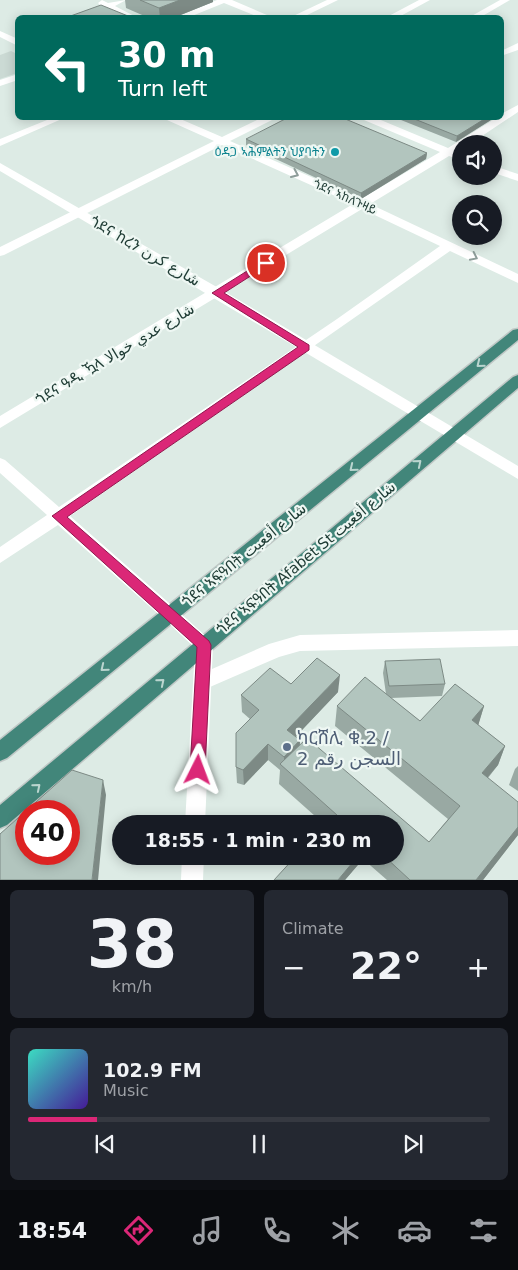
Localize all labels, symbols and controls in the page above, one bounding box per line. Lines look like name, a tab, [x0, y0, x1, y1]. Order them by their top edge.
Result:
icon: left	[35, 35, 100, 100]
text: 30 m	[118, 35, 215, 75]
text: Turn left	[118, 76, 207, 101]
map controls	[452, 135, 502, 245]
button: sound	[452, 135, 502, 185]
place label: ዕዳጋ ኣሕምልትን ህያባትን	[215, 145, 325, 159]
marker: ዕዳጋ ኣሕምልትን ህያባትን	[329, 146, 341, 158]
one-way arrow	[290, 168, 299, 179]
street label: ጎደና ኣከለጉዛይ	[311, 177, 379, 217]
button: search	[452, 195, 502, 245]
street label: ጎደና ከረን شارع كرن	[87, 212, 203, 290]
pin	[245, 242, 287, 284]
icon: arrive	[252, 249, 280, 277]
one-way arrow	[469, 251, 478, 262]
street label: ጎደና ዓዲ ዃላ شارع عدي خوالا	[32, 299, 198, 409]
one-way arrow	[477, 359, 486, 368]
one-way arrow	[413, 459, 422, 468]
one-way arrow	[350, 462, 359, 470]
street label: ጎደና ኣፍዓበት Afabet St شارع أفعبت	[212, 477, 399, 638]
street label: ጎደና ኣፍዓበት شارع أفعبت	[178, 499, 310, 611]
one-way arrow	[101, 663, 110, 671]
one-way arrow	[156, 678, 165, 687]
place label: ካርሸሊ ቁ.2 / السجن رقم 2	[297, 727, 401, 770]
marker: ካርሸሊ ቁ.2 / السجن رقم 2	[281, 741, 293, 753]
position arrow	[171, 743, 223, 795]
one-way arrow	[32, 783, 41, 792]
speed limit sign: 40	[15, 800, 80, 865]
text: 18:55 · 1 min · 230 m	[144, 829, 372, 851]
text: 38	[87, 907, 177, 982]
text: Climate	[282, 919, 344, 938]
text: 22°	[350, 944, 422, 988]
text: −	[282, 951, 305, 984]
text: +	[467, 951, 490, 984]
text: km/h	[112, 977, 152, 996]
text: 102.9 FM	[103, 1059, 202, 1081]
text: Music	[103, 1081, 149, 1100]
icon: previous	[91, 1130, 119, 1158]
icon: pause	[245, 1130, 273, 1158]
icon: next	[399, 1130, 427, 1158]
icon: directions	[121, 1213, 156, 1248]
icon: music	[190, 1213, 225, 1248]
icon: phone	[259, 1213, 294, 1248]
icon: climate	[328, 1213, 363, 1248]
icon: car	[397, 1213, 432, 1248]
icon: filters	[466, 1213, 501, 1248]
text: 18:54	[17, 1218, 87, 1243]

